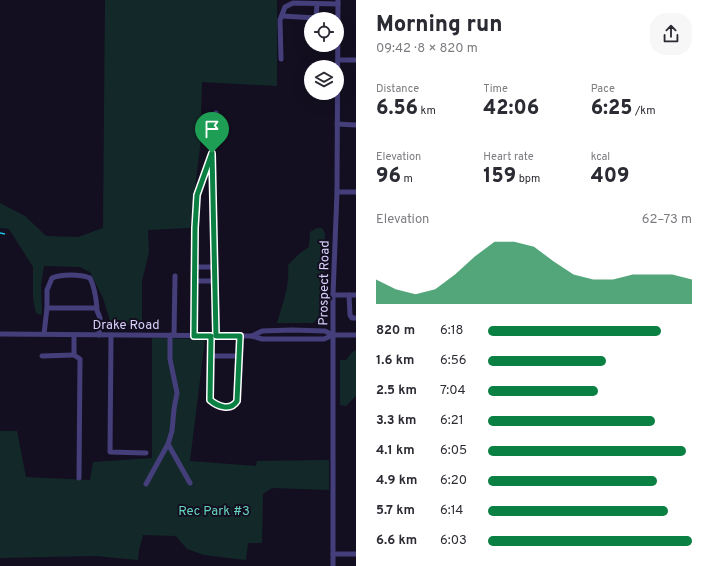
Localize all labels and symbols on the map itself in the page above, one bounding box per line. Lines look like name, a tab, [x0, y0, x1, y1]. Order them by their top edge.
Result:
pin	[195, 112, 229, 153]
street label: Prospect Road	[316, 240, 334, 326]
street label: Drake Road	[92, 318, 160, 334]
park label: Rec Park #3	[178, 504, 250, 520]

